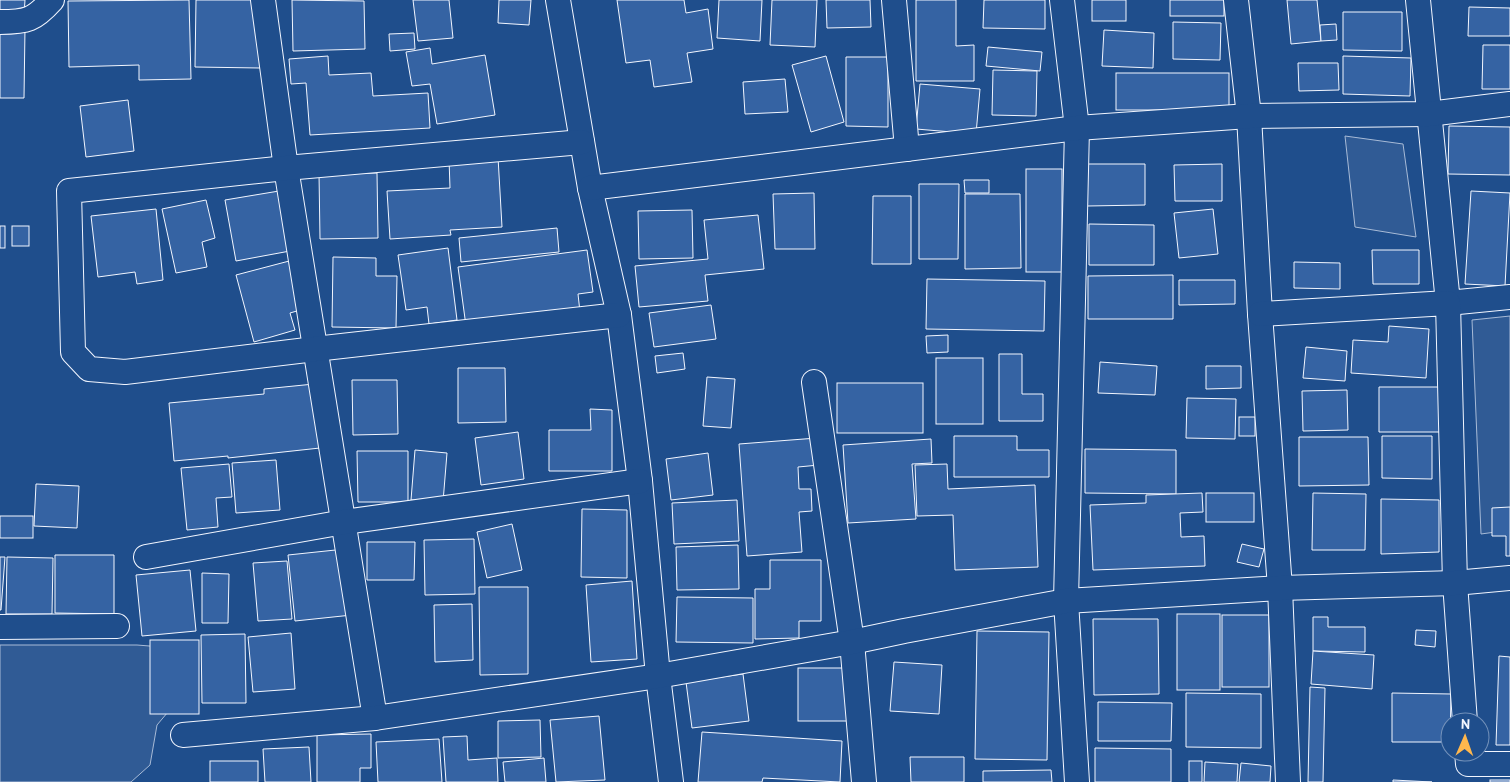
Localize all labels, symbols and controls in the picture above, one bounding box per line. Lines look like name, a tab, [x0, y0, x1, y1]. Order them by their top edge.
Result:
north arrow	[1440, 712, 1490, 762]
text: N	[1461, 715, 1470, 733]

